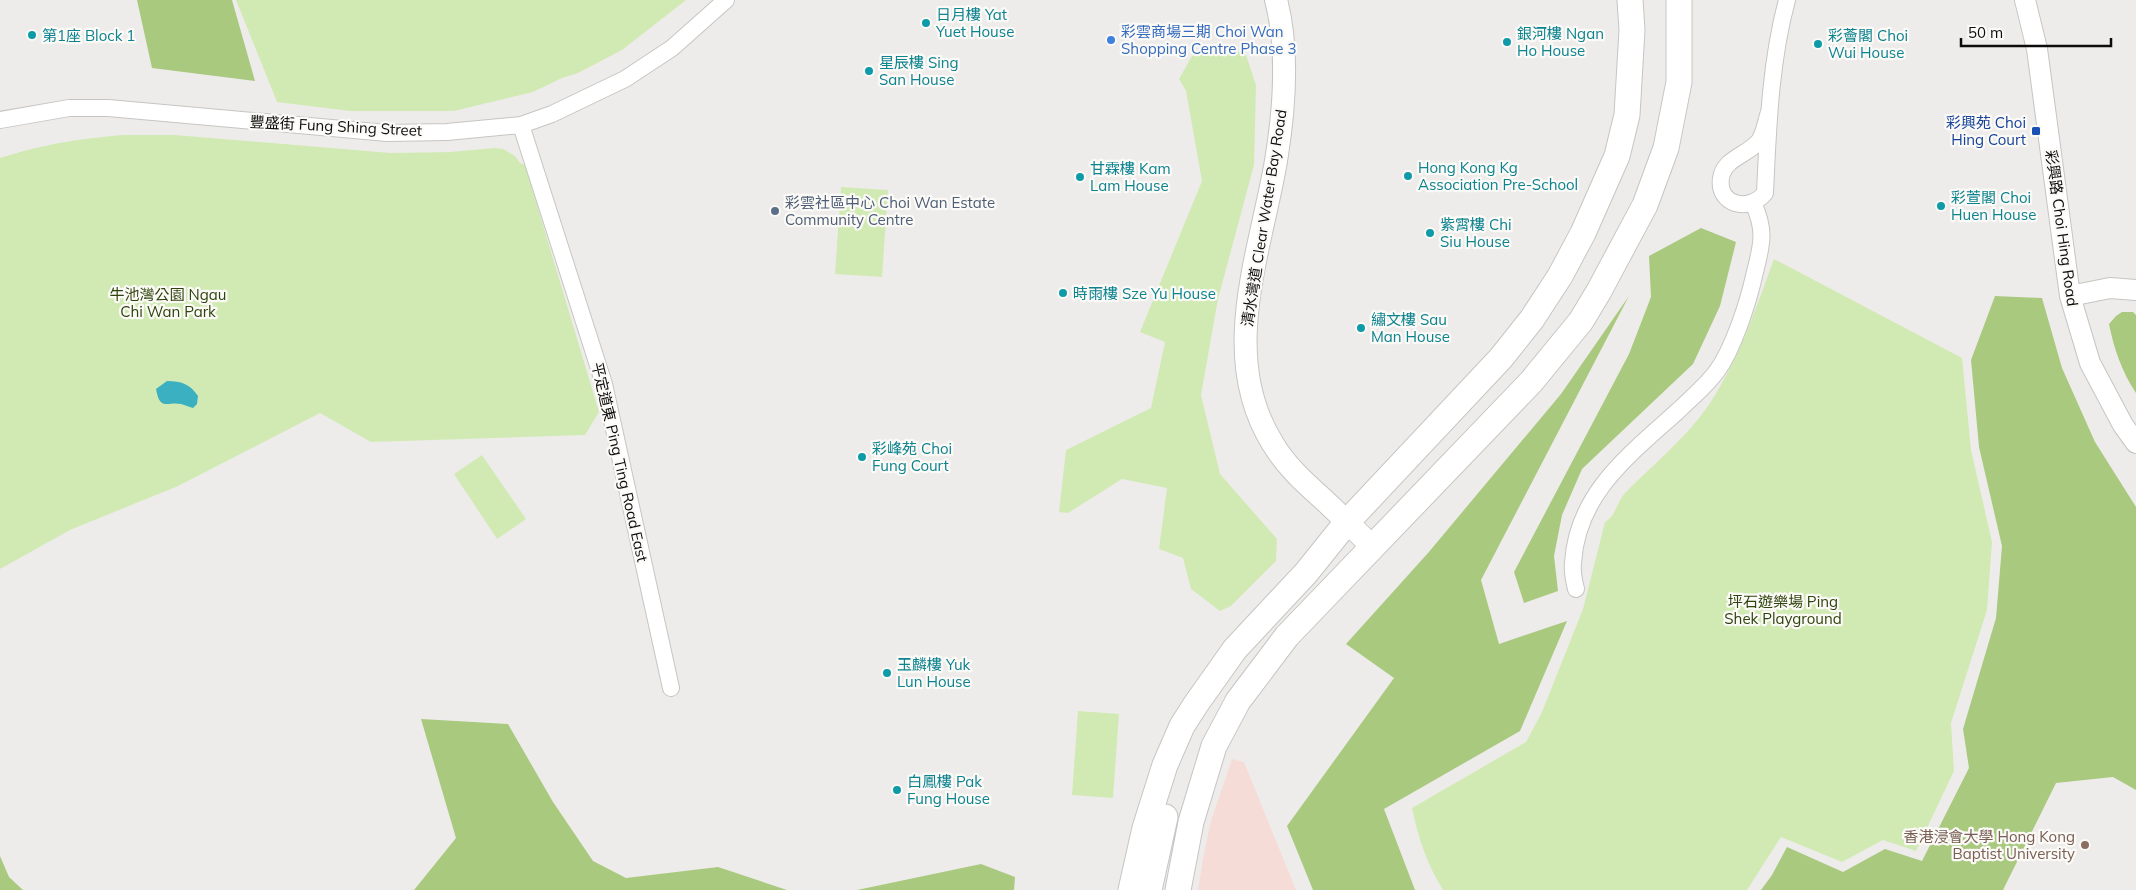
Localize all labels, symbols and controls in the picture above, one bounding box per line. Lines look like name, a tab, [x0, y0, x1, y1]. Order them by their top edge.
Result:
place label: 日月樓 Yat Yuet House	[935, 5, 1014, 41]
scale bar	[1961, 15, 2111, 47]
marker: 日月樓 Yat Yuet House	[920, 17, 932, 29]
place label: 彩雲商場三期 Choi Wan Shopping Centre Phase 3	[1121, 22, 1296, 58]
text: 50 m	[1968, 23, 2003, 42]
place label: 銀河樓 Ngan Ho House	[1517, 24, 1604, 60]
place label: 第1座 Block 1	[42, 26, 135, 45]
place label: 彩薈閣 Choi Wui House	[1828, 26, 1908, 62]
marker: 第1座 Block 1	[26, 29, 38, 41]
marker: 彩雲商場三期 Choi Wan Shopping Centre Phase 3	[1105, 34, 1117, 46]
marker: 銀河樓 Ngan Ho House	[1501, 36, 1513, 48]
marker: 彩薈閣 Choi Wui House	[1812, 38, 1824, 50]
place label: 星辰樓 Sing San House	[879, 53, 959, 89]
marker: 星辰樓 Sing San House	[863, 65, 875, 77]
street label: 清水灣道 Clear Water Bay Road	[1237, 108, 1291, 328]
street label: 豐盛街 Fung Shing Street	[249, 112, 423, 140]
place label: 彩興苑 Choi Hing Court	[1946, 113, 2026, 149]
marker: 彩興苑 Choi Hing Court	[2030, 125, 2042, 137]
street label: 彩興路 Choi Hing Road	[2042, 149, 2082, 307]
place label: Hong Kong Kg Association Pre-School	[1418, 158, 1578, 194]
place label: 甘霖樓 Kam Lam House	[1090, 159, 1171, 195]
marker: Hong Kong Kg Association Pre-School	[1402, 170, 1414, 182]
marker: 甘霖樓 Kam Lam House	[1074, 171, 1086, 183]
place label: 彩萱閣 Choi Huen House	[1951, 188, 2036, 224]
place label: 彩雲社區中心 Choi Wan Estate Community Centre	[785, 193, 995, 229]
marker: 彩萱閣 Choi Huen House	[1935, 200, 1947, 212]
marker: 彩雲社區中心 Choi Wan Estate Community Centre	[769, 205, 781, 217]
place label: 紫霄樓 Chi Siu House	[1440, 215, 1512, 251]
marker: 紫霄樓 Chi Siu House	[1424, 227, 1436, 239]
place label: 時雨樓 Sze Yu House	[1073, 284, 1216, 303]
park label: 牛池灣公園 Ngau Chi Wan Park	[110, 285, 226, 321]
marker: 時雨樓 Sze Yu House	[1057, 287, 1069, 299]
place label: 繡文樓 Sau Man House	[1371, 310, 1450, 346]
marker: 繡文樓 Sau Man House	[1355, 322, 1367, 334]
street label: 平定道東 Ping Ting Road East	[588, 360, 652, 564]
place label: 彩峰苑 Choi Fung Court	[872, 439, 952, 475]
marker: 彩峰苑 Choi Fung Court	[856, 451, 868, 463]
park label: 坪石遊樂場 Ping Shek Playground	[1724, 592, 1842, 628]
place label: 玉麟樓 Yuk Lun House	[897, 655, 971, 691]
marker: 玉麟樓 Yuk Lun House	[881, 667, 893, 679]
place label: 白鳳樓 Pak Fung House	[907, 772, 990, 808]
marker: 白鳳樓 Pak Fung House	[891, 784, 903, 796]
place label: 香港浸會大學 Hong Kong Baptist University	[1904, 827, 2075, 863]
marker: 香港浸會大學 Hong Kong Baptist University	[2079, 839, 2091, 851]

